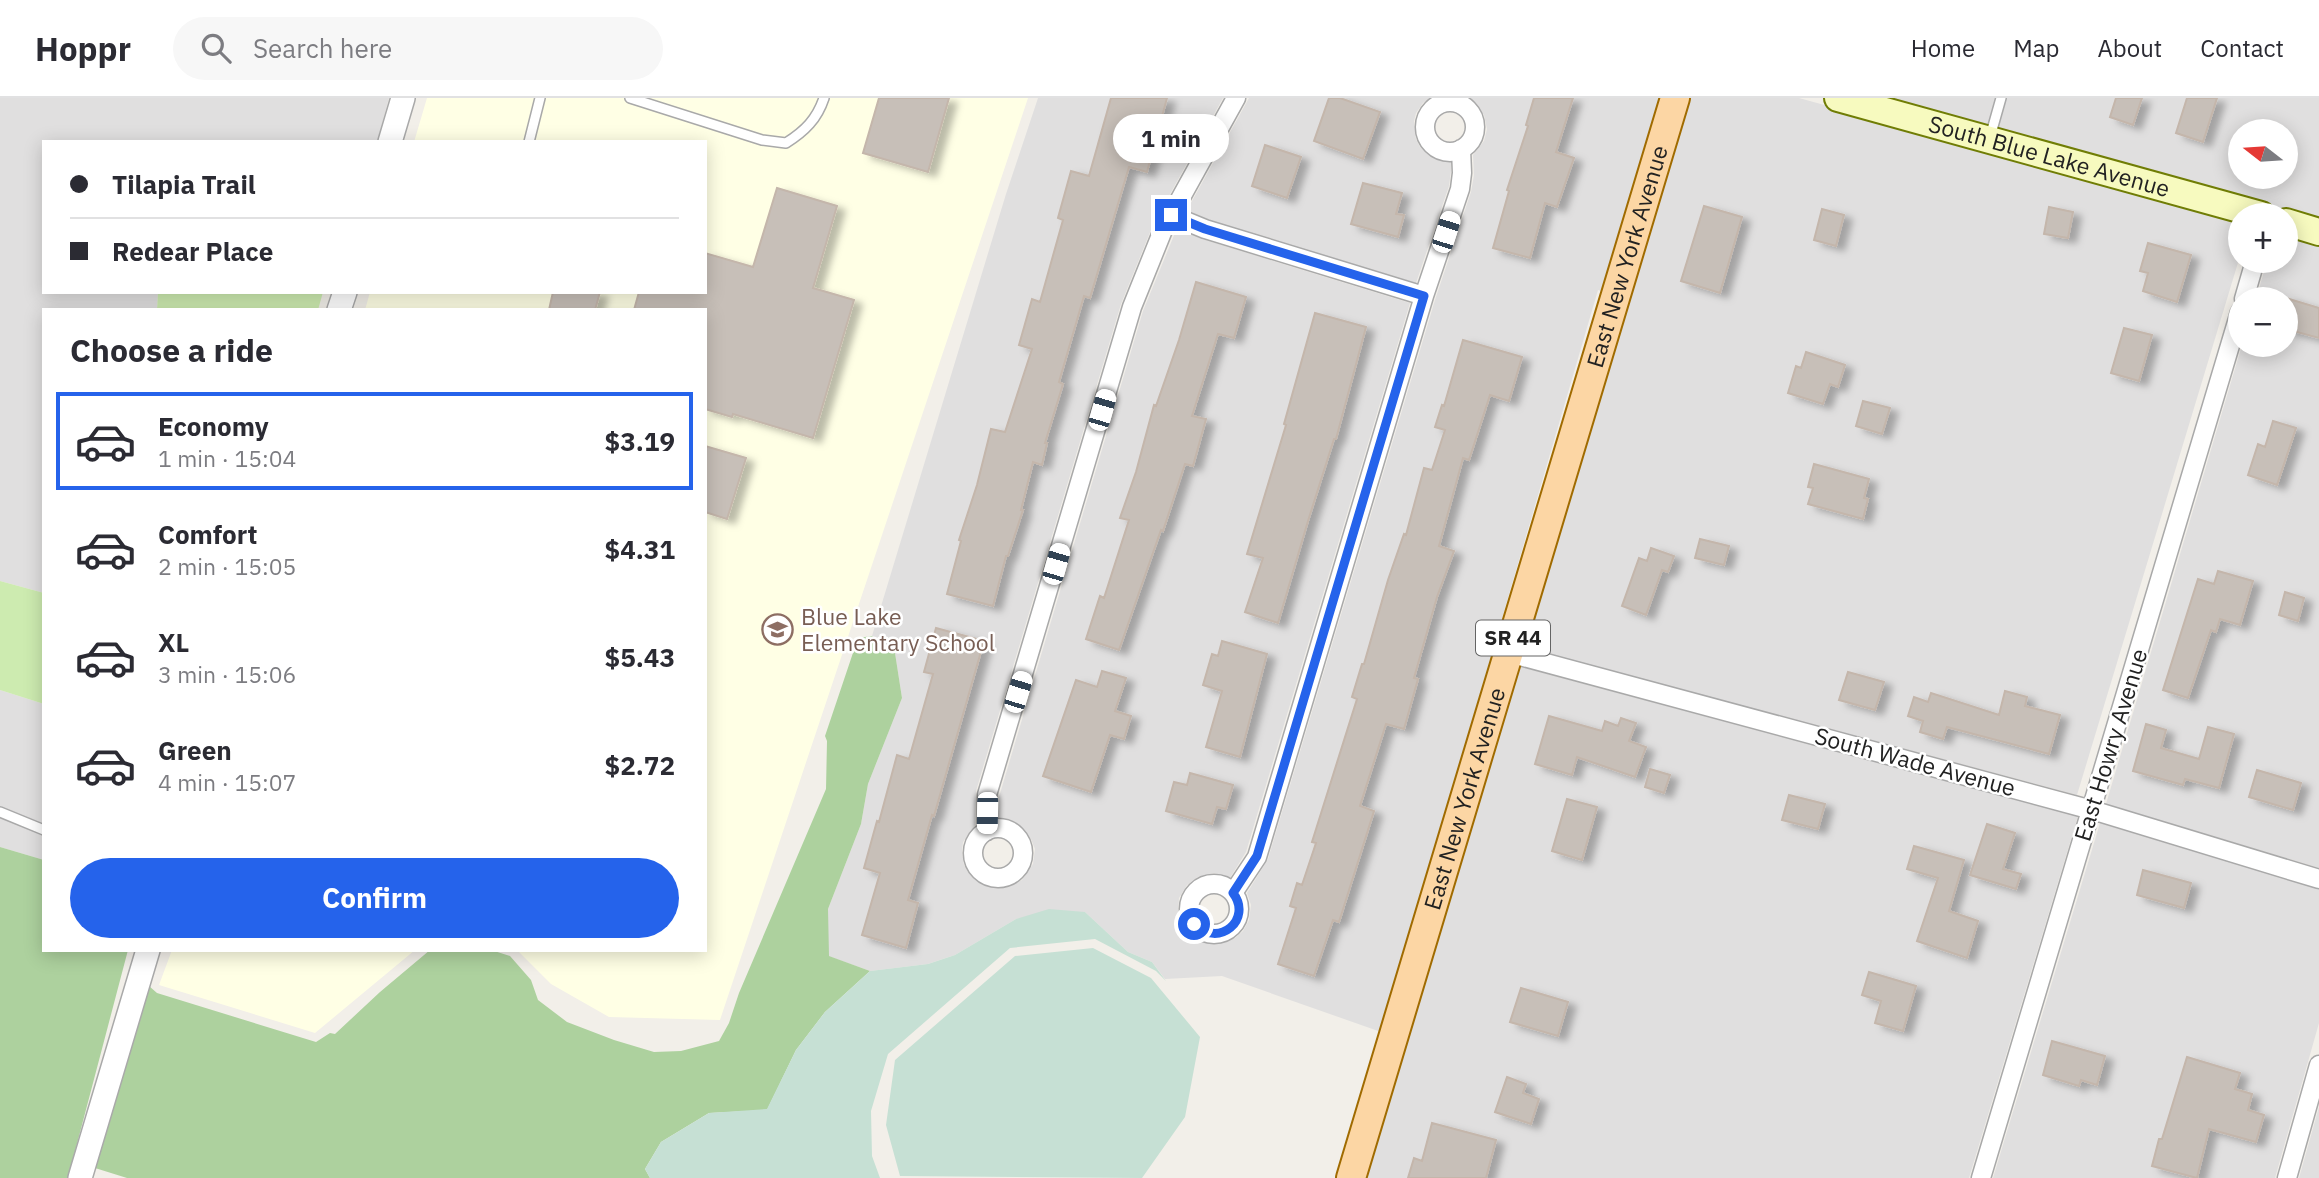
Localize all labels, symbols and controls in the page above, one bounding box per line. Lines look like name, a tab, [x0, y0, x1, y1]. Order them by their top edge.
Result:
search box	[173, 17, 663, 80]
text: Hoppr	[35, 27, 131, 70]
icon: search	[197, 29, 235, 67]
text: Search here	[253, 31, 392, 65]
text: Home	[1911, 32, 1975, 64]
text: Map	[2013, 32, 2059, 64]
text: About	[2097, 32, 2162, 64]
text: Contact	[2200, 32, 2284, 64]
street label: South Blue Lake Avenue	[1925, 108, 2173, 203]
callout: 1 min	[1113, 114, 1229, 162]
north arrow	[2228, 119, 2298, 189]
map controls	[2228, 119, 2298, 357]
text: 1 min	[1141, 123, 1201, 153]
street label: East New York Avenue	[1579, 142, 1674, 371]
text: Tilapia Trail	[112, 167, 256, 201]
route end	[1155, 199, 1187, 231]
button: +	[2228, 203, 2298, 273]
car	[1430, 209, 1463, 255]
text: Redear Place	[112, 234, 273, 268]
button: −	[2228, 287, 2298, 357]
text: Choose a ride	[70, 329, 273, 371]
car	[1087, 387, 1118, 433]
text: Economy	[158, 409, 269, 443]
icon: car	[74, 410, 137, 473]
text: $3.19	[605, 424, 675, 458]
text: 1 min · 15:04	[158, 443, 296, 473]
text: Comfort	[158, 517, 257, 551]
icon: car	[74, 518, 137, 581]
text: $4.31	[605, 532, 675, 566]
car	[1041, 541, 1072, 587]
text: 2 min · 15:05	[158, 551, 296, 581]
place label: Blue Lake Elementary School	[801, 601, 995, 657]
school or university icon: Blue Lake Elementary School	[761, 613, 795, 647]
road number: SR 44	[1476, 620, 1550, 656]
text: XL	[158, 625, 189, 659]
icon: car	[74, 626, 137, 689]
text: $5.43	[605, 640, 675, 674]
street label: East Howry Avenue	[2067, 645, 2154, 844]
text: 3 min · 15:06	[158, 659, 296, 689]
car	[1002, 669, 1035, 715]
street label: East New York Avenue	[1416, 684, 1511, 913]
street label: South Wade Avenue	[1812, 720, 2019, 802]
text: Green	[158, 733, 232, 767]
icon: car	[74, 734, 137, 797]
text: $2.72	[605, 748, 675, 782]
text: 4 min · 15:07	[158, 767, 296, 797]
car	[977, 792, 998, 834]
button: Confirm	[70, 858, 679, 938]
route start	[1178, 908, 1210, 940]

